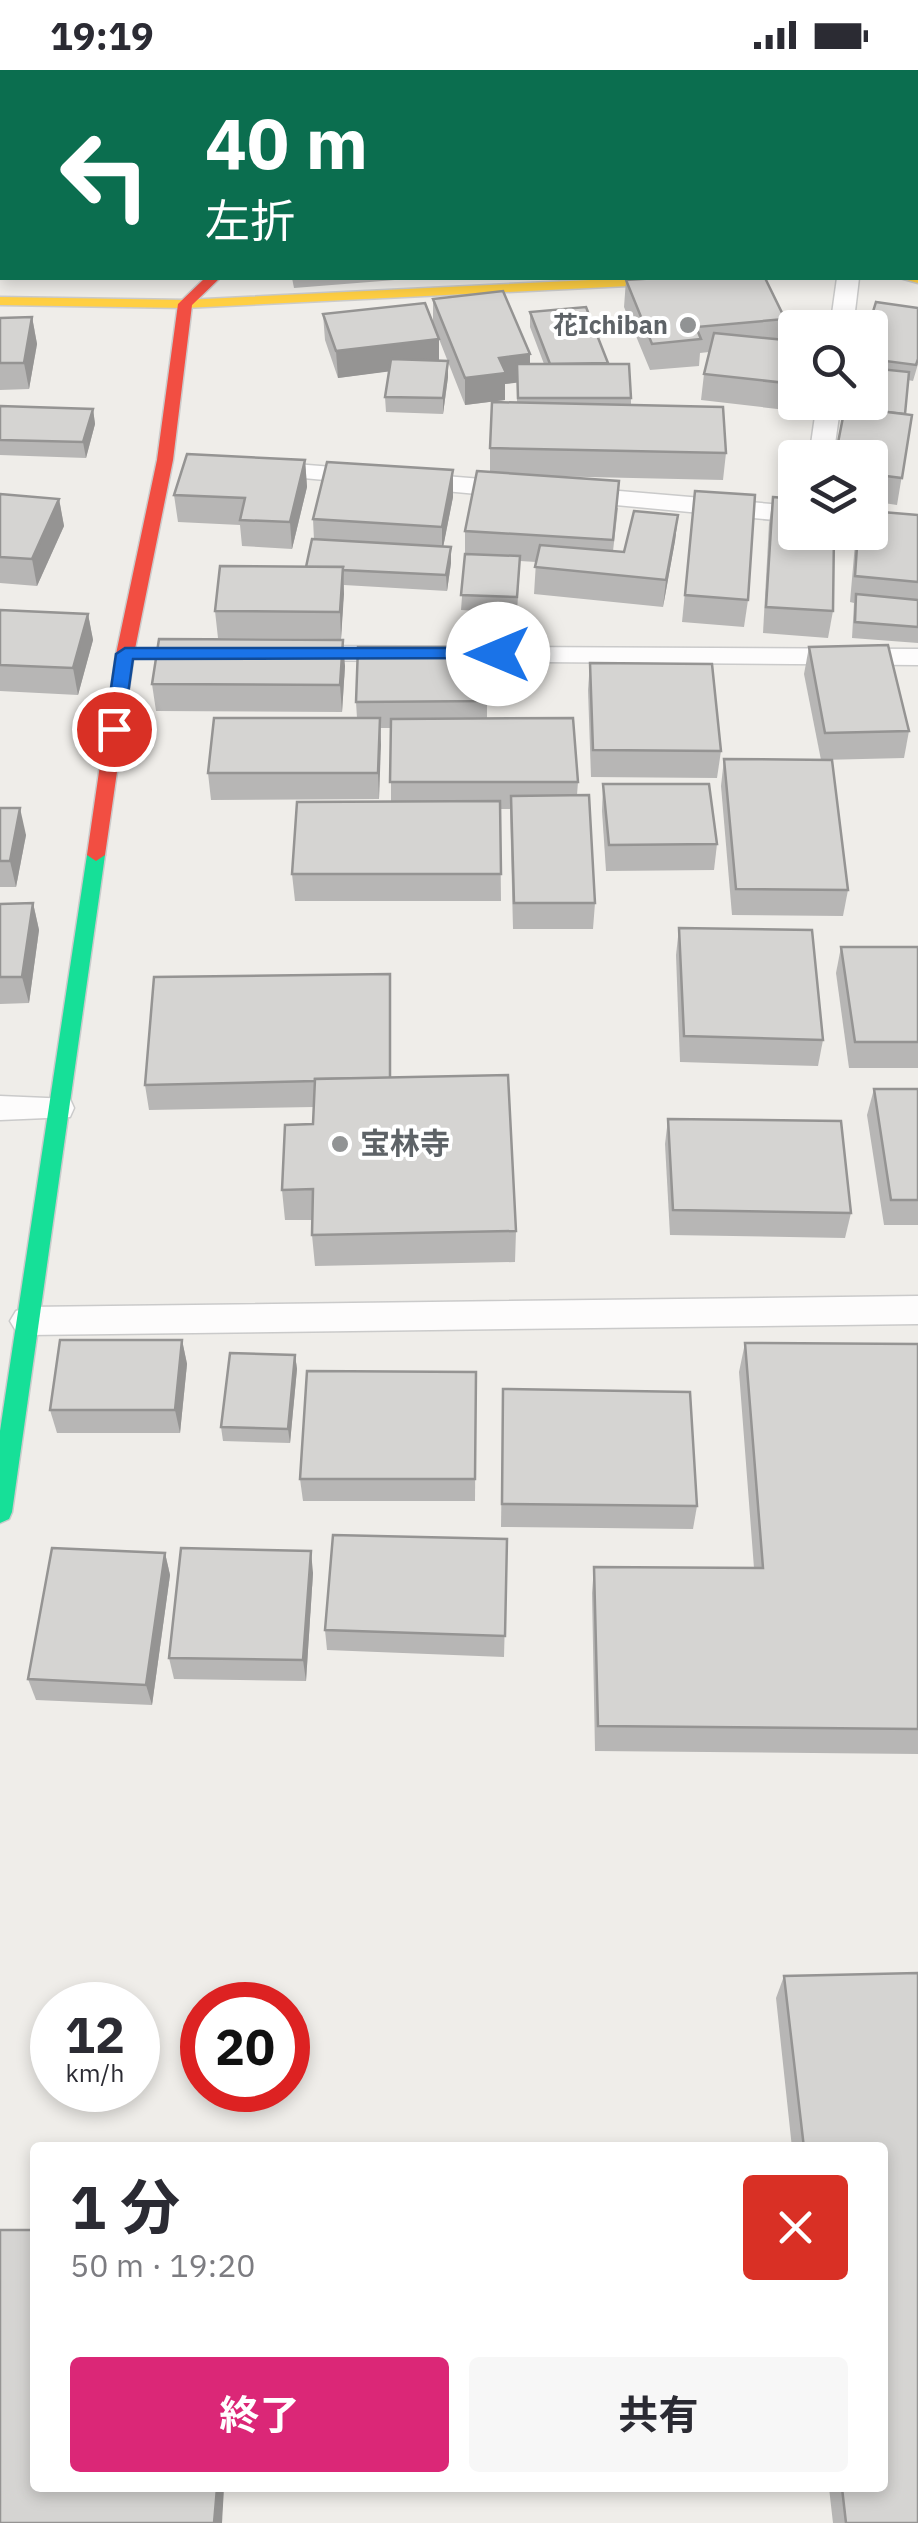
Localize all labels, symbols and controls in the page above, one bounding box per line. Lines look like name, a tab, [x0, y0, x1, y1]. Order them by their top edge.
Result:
text: 19:19	[50, 11, 154, 60]
text: 40 m	[205, 97, 368, 188]
icon: left	[40, 110, 170, 240]
text: 左折	[205, 191, 295, 249]
place label: 花Ichiban	[553, 308, 668, 341]
map controls	[778, 310, 888, 550]
button: search	[778, 310, 888, 420]
marker: 花Ichiban	[677, 314, 699, 336]
button: layers	[778, 440, 888, 550]
position arrow	[446, 602, 550, 706]
pin	[72, 687, 157, 772]
icon: arrive	[87, 702, 142, 757]
place label: 宝林寺	[360, 1123, 450, 1162]
marker: 宝林寺	[329, 1133, 351, 1155]
speed limit sign: 20	[180, 1982, 310, 2112]
text: 12	[65, 2002, 125, 2067]
text: km/h	[66, 2056, 124, 2089]
text: 1 分	[70, 2167, 180, 2246]
button: close	[743, 2175, 848, 2280]
text: 50 m · 19:20	[70, 2244, 256, 2286]
button: 終了	[70, 2357, 449, 2472]
button: 共有	[469, 2357, 848, 2472]

